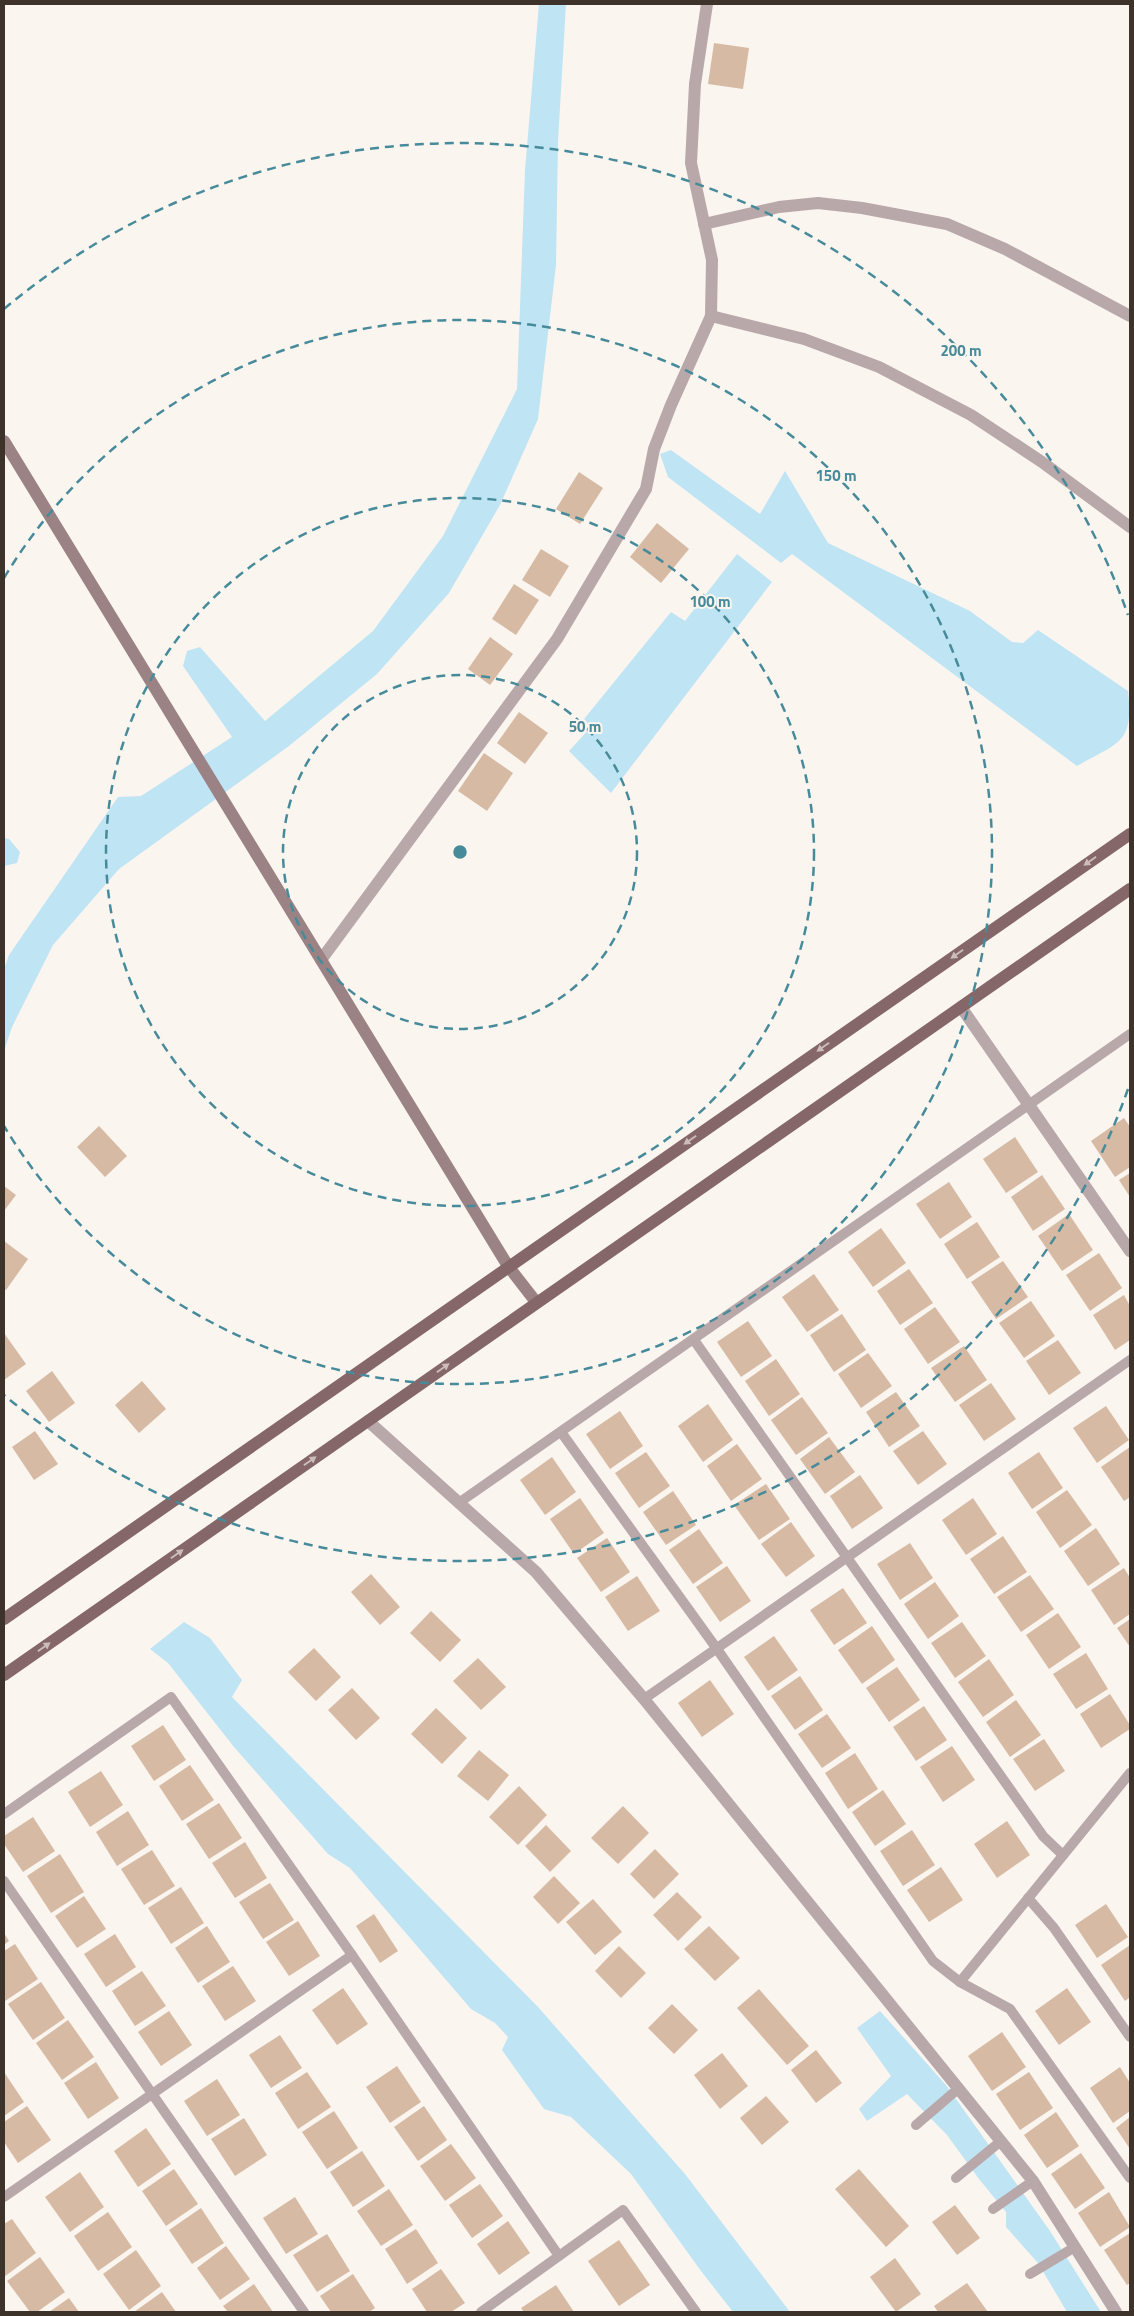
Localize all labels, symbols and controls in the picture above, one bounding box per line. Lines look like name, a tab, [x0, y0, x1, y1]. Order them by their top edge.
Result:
text: 200 m	[940, 339, 982, 362]
text: 150 m	[815, 464, 857, 487]
text: 100 m	[689, 590, 731, 613]
text: 50 m	[569, 715, 601, 738]
centre of rings	[451, 843, 469, 861]
one-way arrow	[1083, 856, 1097, 866]
one-way arrow	[950, 949, 964, 959]
one-way arrow	[817, 1042, 830, 1052]
one-way arrow	[683, 1135, 697, 1145]
one-way arrow	[436, 1363, 450, 1373]
one-way arrow	[304, 1456, 317, 1466]
one-way arrow	[170, 1549, 184, 1559]
one-way arrow	[37, 1642, 51, 1652]

